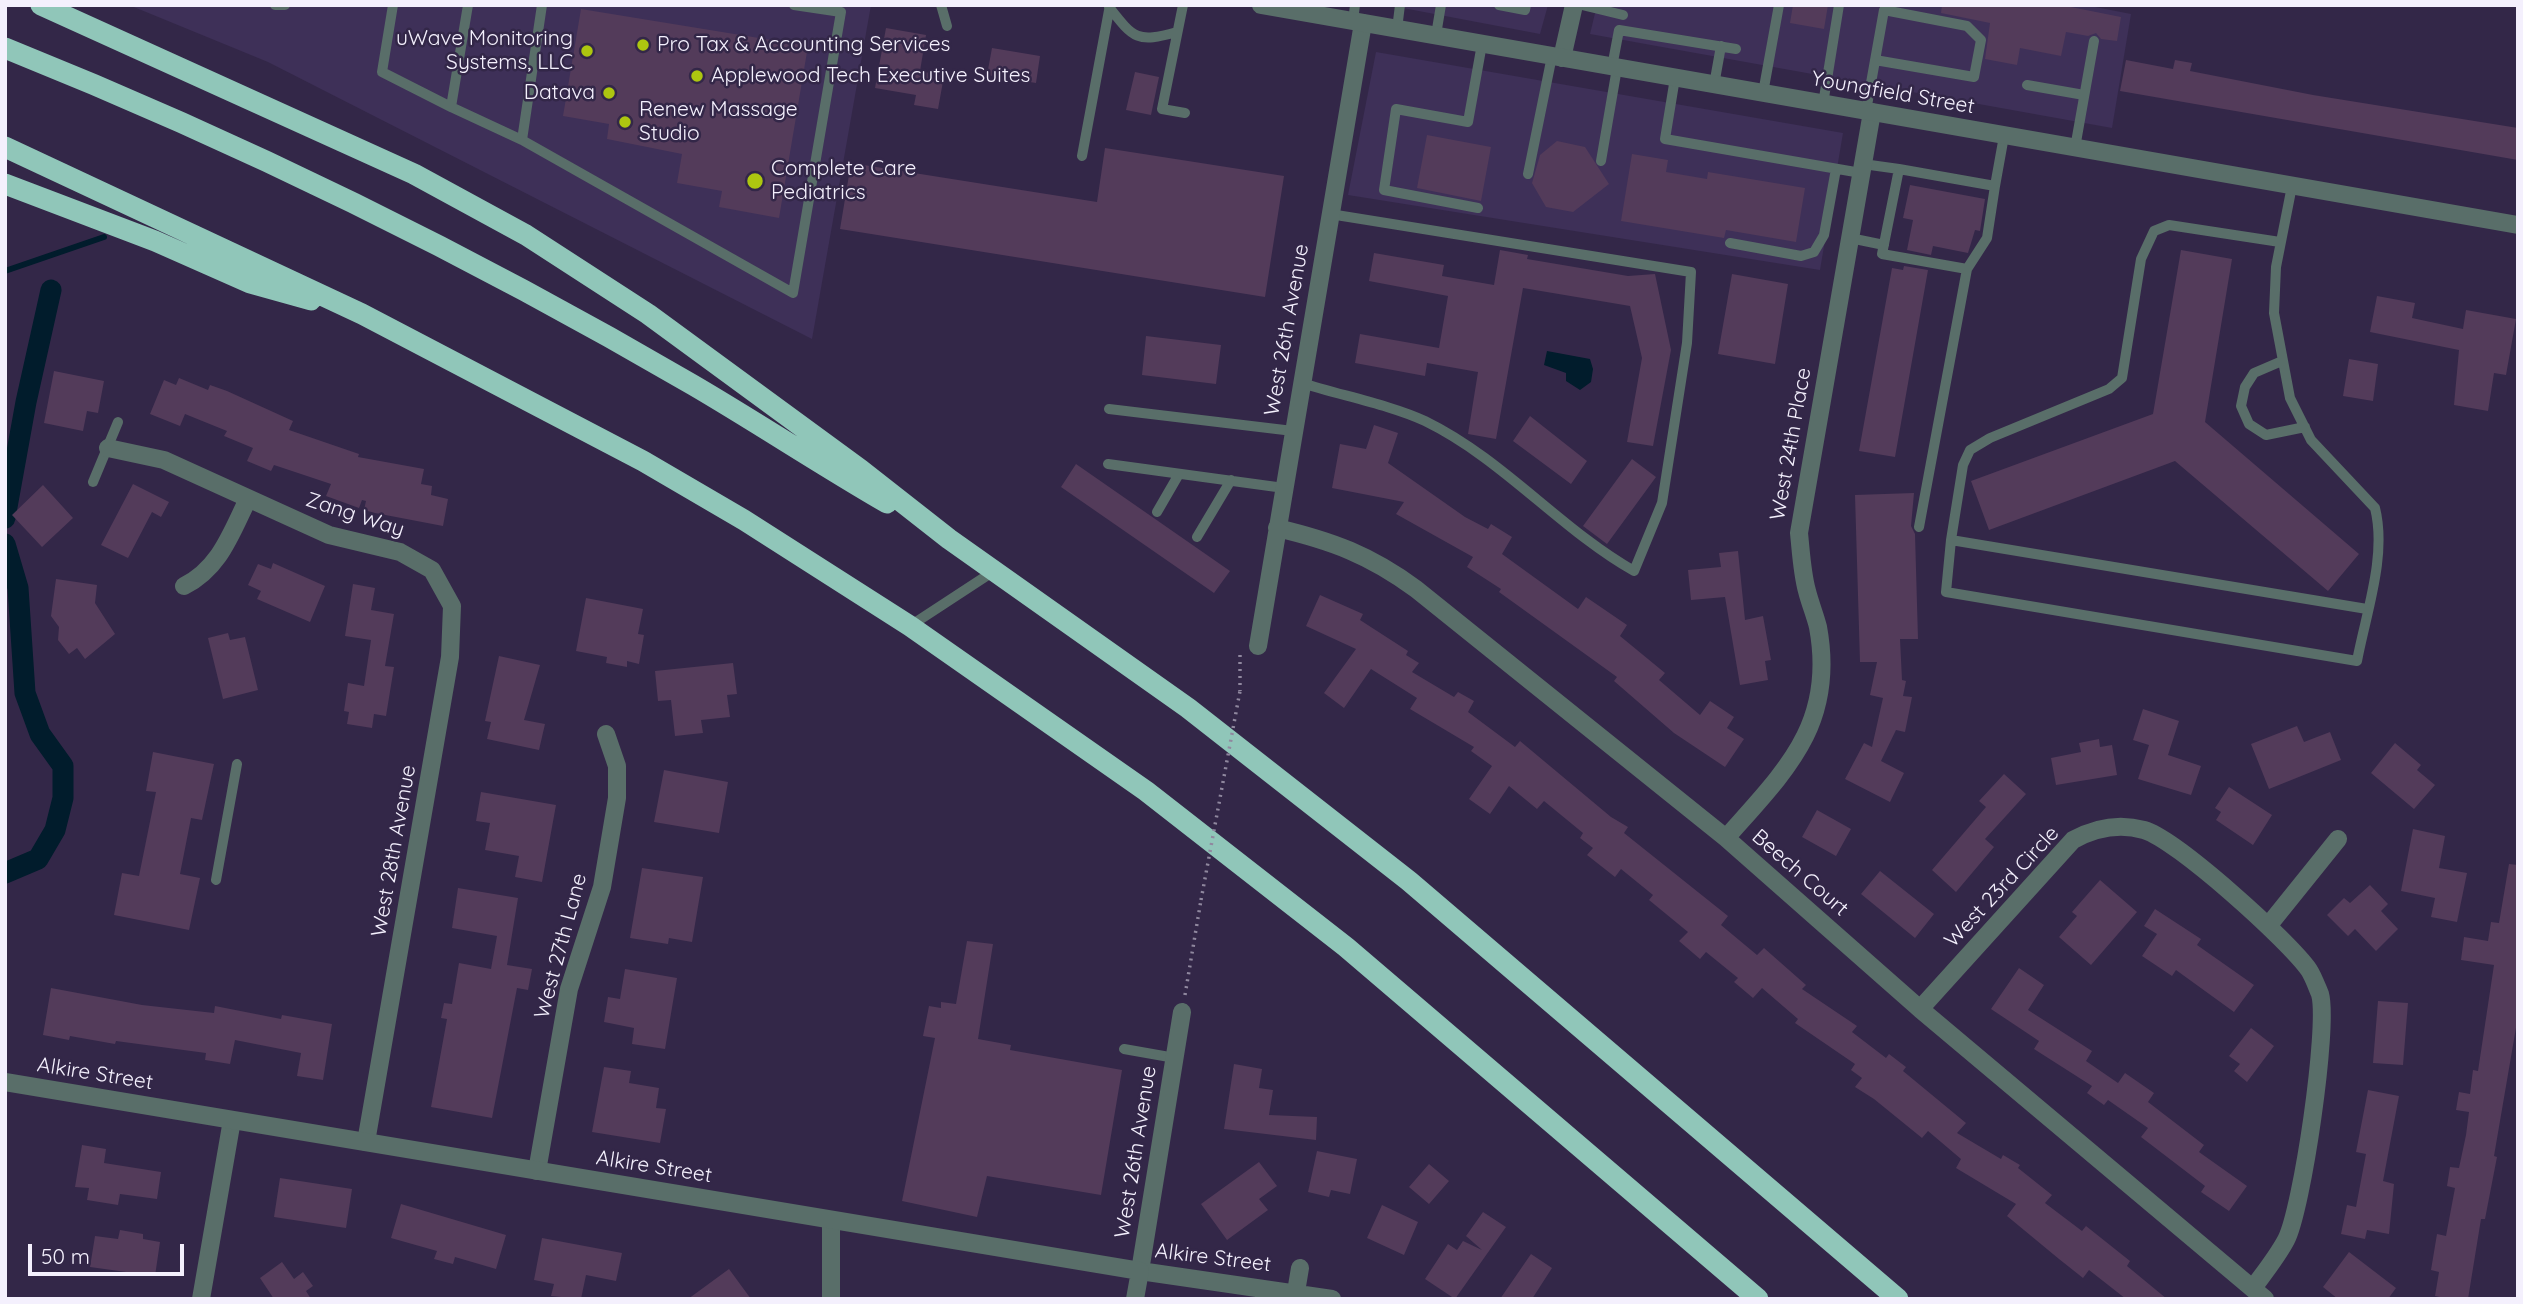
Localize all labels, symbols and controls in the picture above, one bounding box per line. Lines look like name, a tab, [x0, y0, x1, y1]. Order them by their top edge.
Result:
place label: uWave Monitoring Systems, LLC	[396, 26, 573, 76]
place label: Pro Tax & Accounting Services	[657, 32, 950, 58]
marker: Pro Tax & Accounting Services	[635, 37, 651, 53]
marker: uWave Monitoring Systems, LLC	[579, 43, 595, 59]
place label: Applewood Tech Executive Suites	[711, 63, 1030, 89]
street label: Youngfield Street	[1810, 66, 1976, 120]
marker: Applewood Tech Executive Suites	[689, 68, 705, 84]
place label: Datava	[524, 80, 595, 106]
marker: Datava	[601, 85, 617, 101]
place label: Renew Massage Studio	[639, 97, 798, 147]
marker: Renew Massage Studio	[617, 114, 633, 130]
place label: Complete Care Pediatrics	[771, 156, 916, 206]
marker: Complete Care Pediatrics	[745, 171, 765, 191]
street label: West 26th Avenue	[1259, 242, 1315, 418]
street label: West 24th Place	[1765, 366, 1817, 522]
street label: Zang Way	[303, 487, 407, 543]
street label: West 28th Avenue	[366, 763, 422, 939]
street label: West 23rd Circle	[1939, 821, 2065, 953]
street label: Beech Court	[1747, 824, 1853, 922]
street label: West 27th Lane	[530, 871, 592, 1021]
street label: Alkire Street	[35, 1052, 155, 1096]
street label: West 26th Avenue	[1110, 1064, 1162, 1240]
street label: Alkire Street	[594, 1145, 714, 1189]
scale bar	[32, 1230, 187, 1274]
street label: Alkire Street	[1154, 1238, 1272, 1278]
text: 50 m	[41, 1243, 90, 1269]

